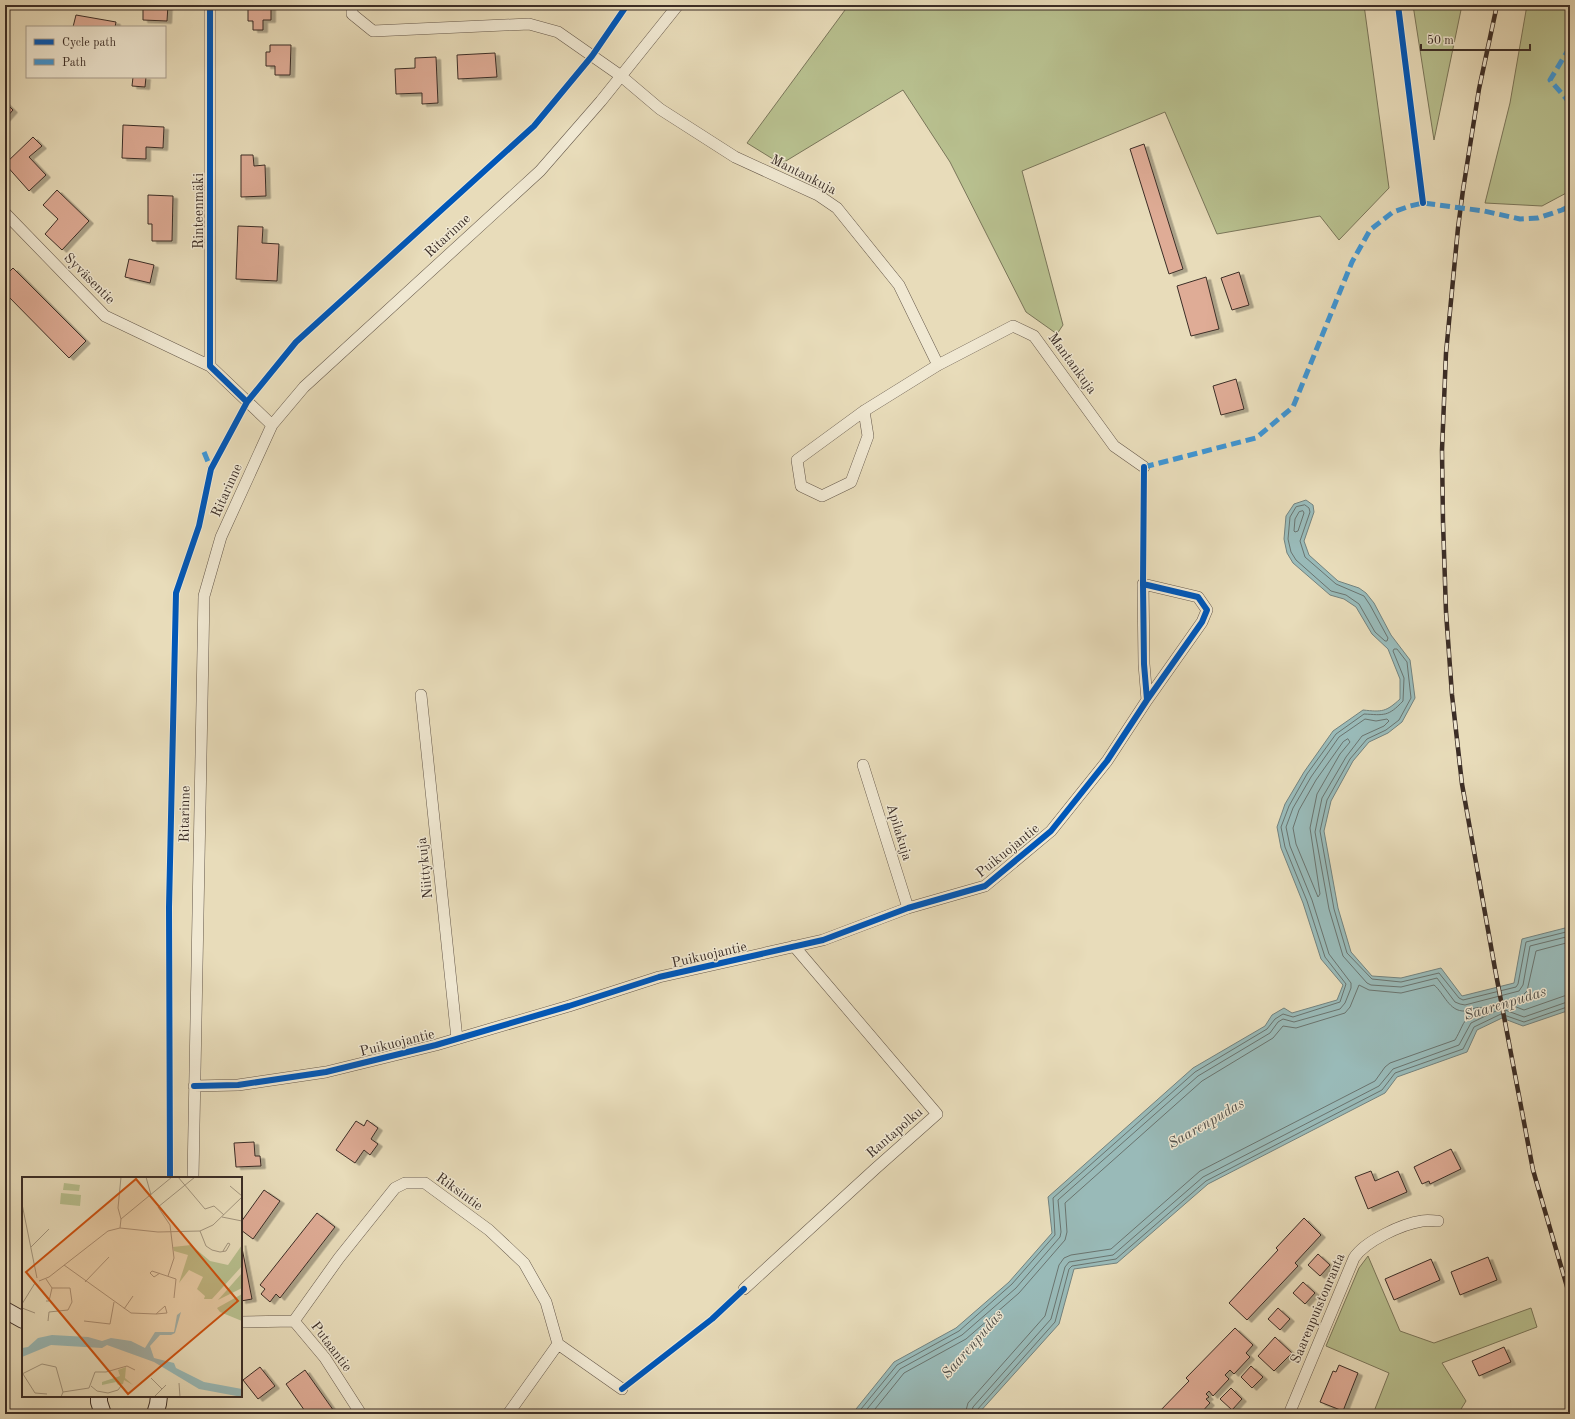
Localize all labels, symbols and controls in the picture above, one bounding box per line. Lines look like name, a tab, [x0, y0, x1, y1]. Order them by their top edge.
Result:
legend	[26, 26, 166, 78]
scale bar	[1421, 26, 1530, 52]
text: 50 m	[1427, 34, 1454, 47]
text: Cycle path	[62, 37, 117, 49]
text: Path	[62, 57, 87, 69]
street label: Mantankuja	[768, 152, 839, 197]
street label: Rinteenmäki	[192, 173, 206, 249]
street label: Ritarinne	[422, 211, 473, 260]
street label: Syväsentie	[61, 251, 117, 307]
street label: Mantankuja	[1045, 330, 1099, 397]
street label: Ritarinne	[209, 462, 245, 519]
street label: Ritarinne	[178, 786, 192, 842]
street label: Apilakuja	[884, 802, 914, 862]
street label: Puikuojantie	[973, 821, 1042, 880]
street label: Niittykuja	[415, 836, 435, 899]
street label: Puikuojantie	[670, 940, 748, 970]
water label: Saarenpudas	[1462, 985, 1549, 1024]
street label: Puikuojantie	[358, 1027, 436, 1059]
water label: Saarenpudas	[1166, 1096, 1248, 1152]
street label: Rantapolku	[864, 1104, 926, 1161]
street label: Riksintie	[434, 1170, 485, 1213]
inset map	[22, 1177, 242, 1397]
street label: Saarenpuistonranta	[1288, 1251, 1348, 1366]
water label: Saarenpudas	[939, 1308, 1007, 1382]
street label: Putaantie	[308, 1319, 354, 1374]

